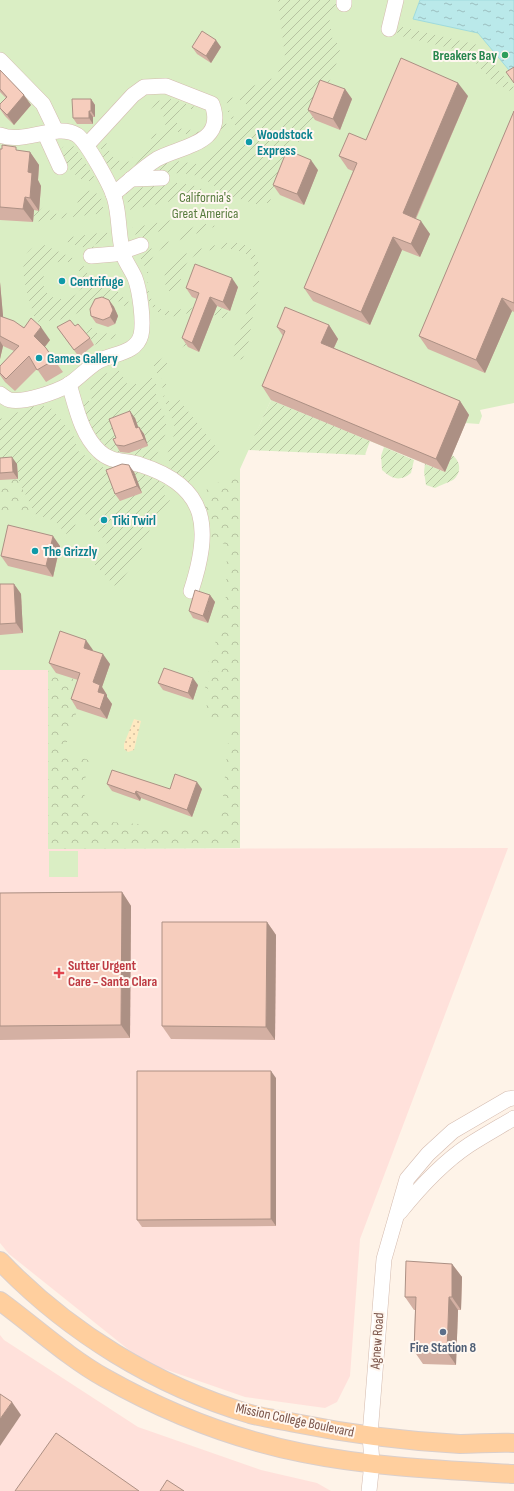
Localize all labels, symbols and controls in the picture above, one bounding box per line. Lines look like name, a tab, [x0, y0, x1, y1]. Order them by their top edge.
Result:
place label: Breakers Bay	[433, 47, 497, 64]
marker: Breakers Bay	[500, 50, 510, 60]
place label: Woodstock Express	[257, 126, 313, 159]
marker: Woodstock Express	[244, 137, 254, 147]
park label: California's Great America	[172, 189, 238, 222]
place label: Centrifuge	[70, 273, 123, 290]
marker: Centrifuge	[57, 276, 67, 286]
place label: Games Gallery	[47, 350, 118, 367]
marker: Games Gallery	[34, 353, 44, 363]
place label: Tiki Twirl	[112, 512, 156, 529]
marker: Tiki Twirl	[99, 515, 109, 525]
place label: The Grizzly	[43, 543, 98, 560]
marker: The Grizzly	[30, 546, 40, 556]
place label: Sutter Urgent Care - Santa Clara	[68, 957, 157, 990]
marker: Sutter Urgent Care - Santa Clara	[53, 967, 65, 979]
street label: Agnew Road	[366, 1312, 387, 1371]
marker: Fire Station 8	[438, 1327, 448, 1337]
place label: Fire Station 8	[410, 1339, 477, 1356]
street label: Mission College Boulevard	[234, 1399, 356, 1441]

